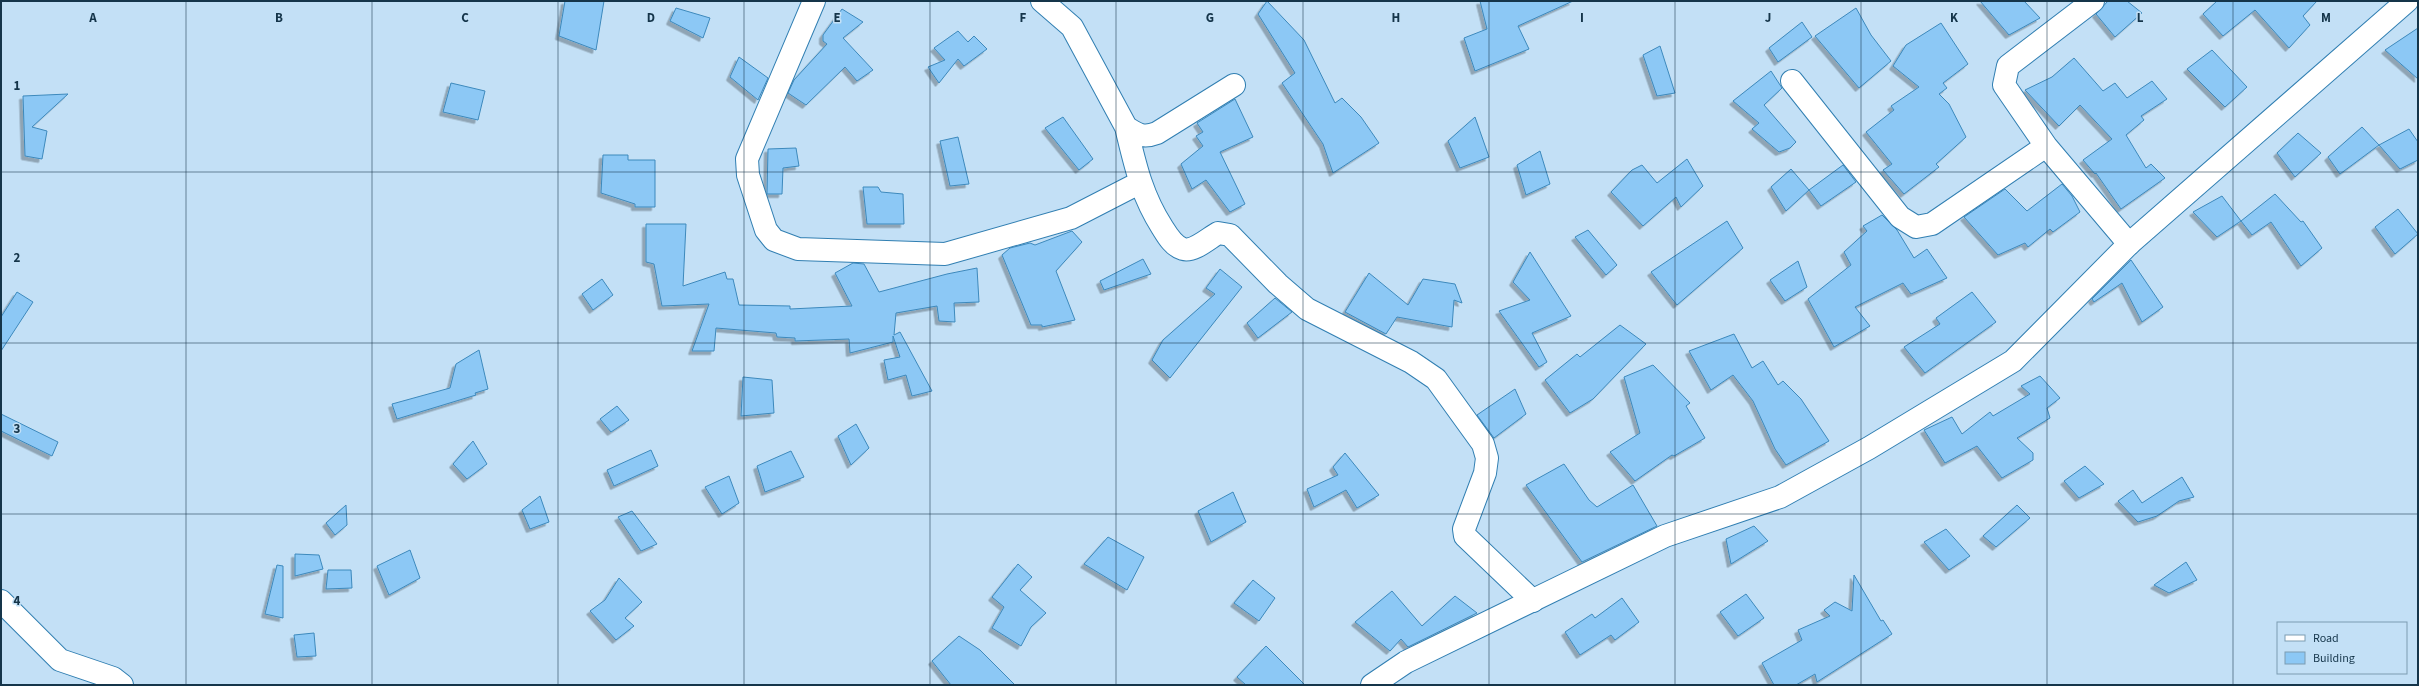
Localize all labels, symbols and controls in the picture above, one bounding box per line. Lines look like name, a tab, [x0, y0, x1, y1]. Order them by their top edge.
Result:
text: A	[88, 9, 97, 27]
text: B	[275, 9, 283, 27]
text: C	[461, 9, 469, 27]
text: D	[647, 9, 655, 27]
text: E	[833, 9, 841, 27]
text: F	[1020, 9, 1027, 27]
text: G	[1206, 9, 1214, 27]
text: H	[1392, 9, 1400, 27]
text: I	[1580, 9, 1584, 27]
text: J	[1765, 9, 1771, 27]
text: K	[1950, 9, 1959, 27]
text: L	[2137, 9, 2144, 27]
text: M	[2321, 9, 2331, 27]
text: 1	[14, 77, 21, 95]
text: 2	[14, 249, 21, 267]
text: 3	[14, 420, 21, 438]
text: 4	[14, 592, 21, 610]
legend	[2277, 622, 2407, 674]
text: Road	[2313, 630, 2339, 647]
text: Building	[2313, 650, 2355, 667]

